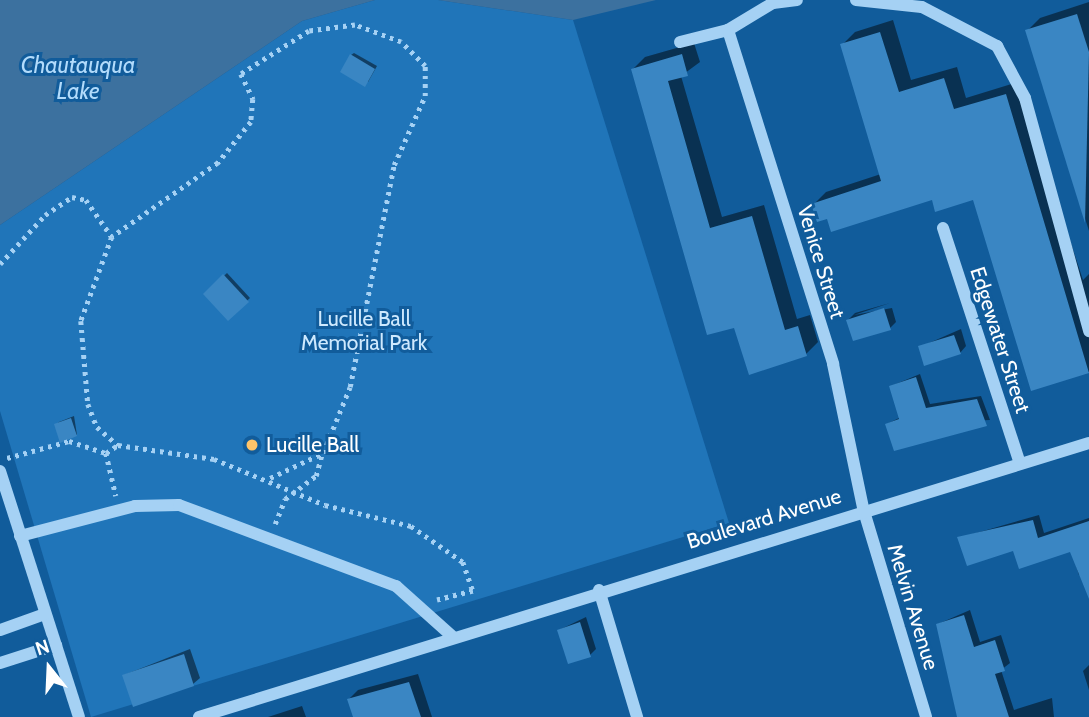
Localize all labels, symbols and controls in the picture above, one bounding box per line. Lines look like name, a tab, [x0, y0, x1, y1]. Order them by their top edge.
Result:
water label: Chautauqua Lake	[21, 51, 135, 105]
street label: Venice Street	[792, 202, 850, 322]
street label: Edgewater Street	[964, 264, 1036, 416]
park label: Lucille Ball Memorial Park	[301, 306, 427, 356]
place label: Lucille Ball	[266, 432, 359, 458]
marker: Lucille Ball	[244, 437, 260, 453]
street label: Boulevard Avenue	[684, 484, 844, 554]
street label: Melvin Avenue	[882, 541, 944, 673]
north arrow	[14, 633, 84, 703]
text: N	[32, 635, 52, 661]

